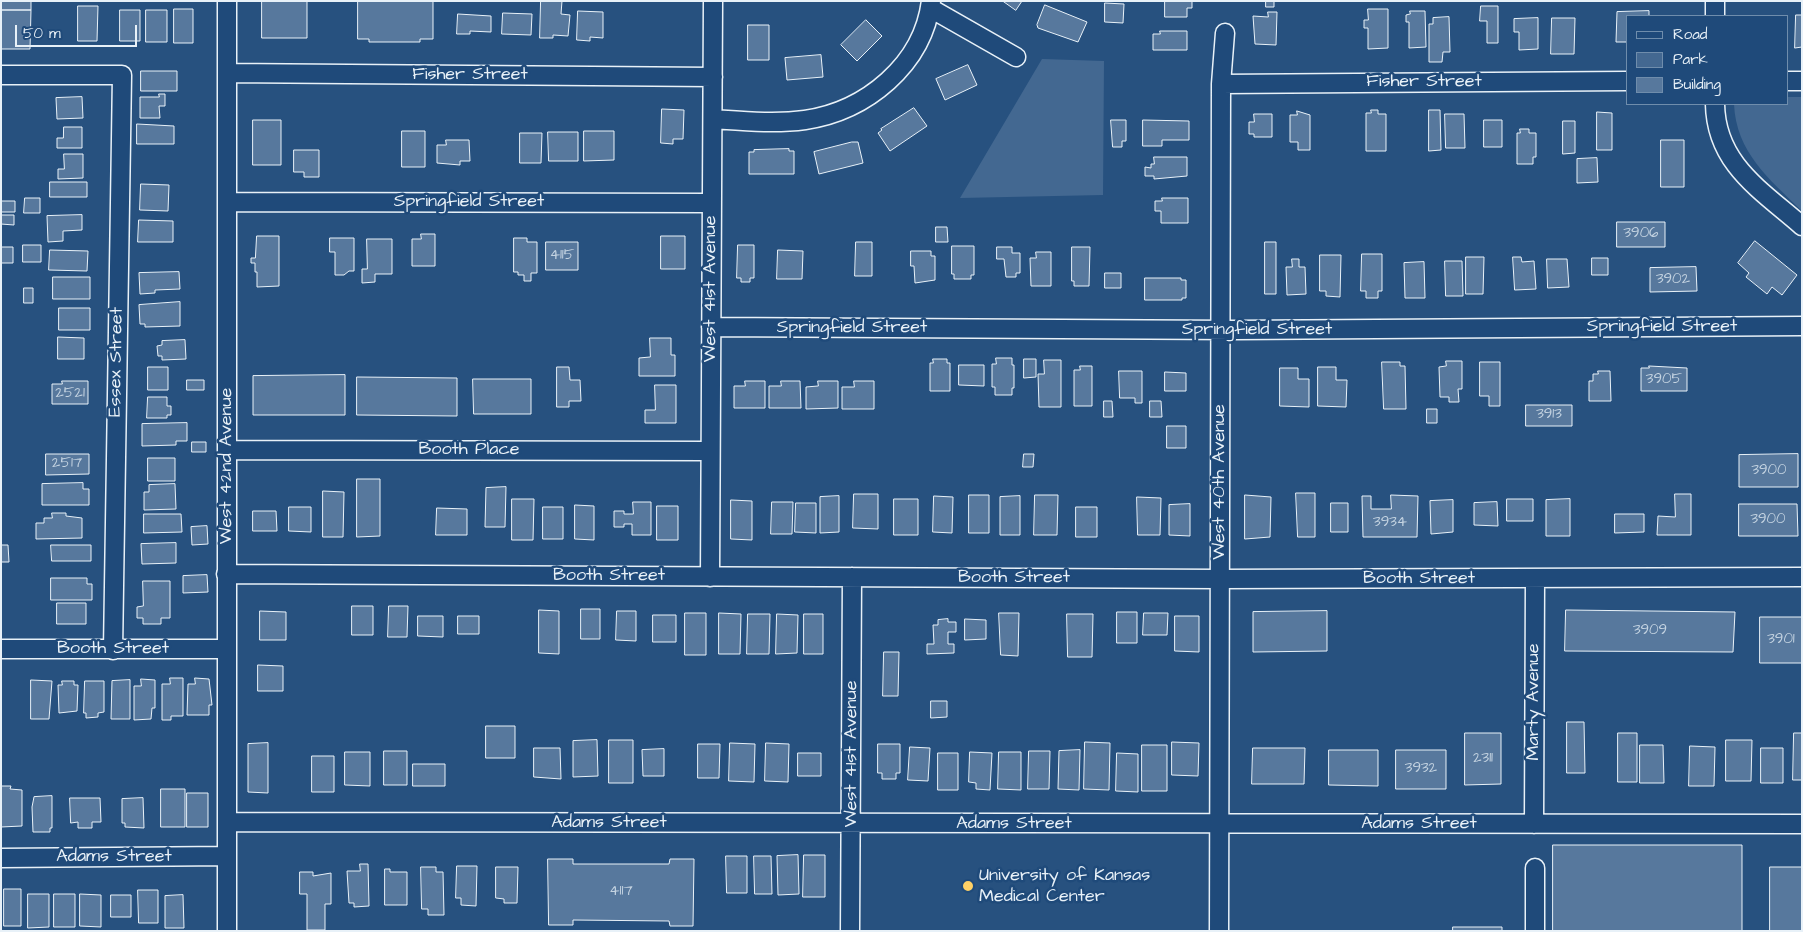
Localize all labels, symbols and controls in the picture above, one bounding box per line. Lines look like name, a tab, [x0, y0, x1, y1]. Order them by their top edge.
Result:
scale bar	[18, 15, 140, 47]
legend	[1626, 15, 1788, 105]
text: 50 m	[23, 23, 61, 44]
text: Road	[1673, 24, 1707, 45]
text: Park	[1673, 49, 1708, 70]
street label: Fisher Street	[412, 64, 528, 86]
street label: Fisher Street	[1366, 71, 1482, 93]
text: Building	[1673, 74, 1721, 95]
street label: Springfield Street	[394, 191, 544, 213]
street label: West 41st Avenue	[700, 216, 722, 362]
house number: 3906	[1623, 225, 1659, 243]
house number: 4115	[550, 247, 574, 265]
house number: 3902	[1656, 271, 1690, 289]
street label: Essex Street	[105, 307, 129, 417]
street label: Springfield Street	[1587, 316, 1737, 338]
street label: Springfield Street	[777, 317, 927, 339]
street label: Springfield Street	[1182, 319, 1332, 341]
house number: 3905	[1646, 371, 1682, 389]
house number: 2521	[55, 385, 85, 403]
street label: West 42nd Avenue	[216, 388, 238, 544]
street label: West 40th Avenue	[1209, 404, 1231, 560]
house number: 3913	[1536, 406, 1562, 424]
street label: Booth Place	[418, 439, 520, 461]
house number: 2517	[52, 455, 82, 473]
house number: 3900	[1751, 462, 1787, 480]
house number: 3900	[1750, 511, 1786, 529]
house number: 3934	[1373, 514, 1407, 532]
street label: Booth Street	[553, 565, 665, 587]
street label: Booth Street	[958, 567, 1070, 589]
street label: Booth Street	[1363, 568, 1475, 590]
house number: 3909	[1633, 622, 1667, 640]
house number: 3901	[1767, 631, 1795, 649]
street label: Booth Street	[57, 638, 169, 660]
street label: Marty Avenue	[1523, 644, 1545, 760]
street label: West 41st Avenue	[841, 681, 863, 827]
house number: 2311	[1473, 750, 1493, 768]
house number: 3932	[1405, 760, 1437, 778]
street label: Adams Street	[551, 812, 667, 834]
street label: Adams Street	[956, 813, 1072, 835]
street label: Adams Street	[1361, 813, 1477, 835]
street label: Adams Street	[56, 846, 172, 868]
place label: University of Kansas Medical Center	[979, 865, 1150, 908]
marker: University of Kansas Medical Center	[961, 879, 975, 893]
house number: 4117	[609, 883, 633, 901]

